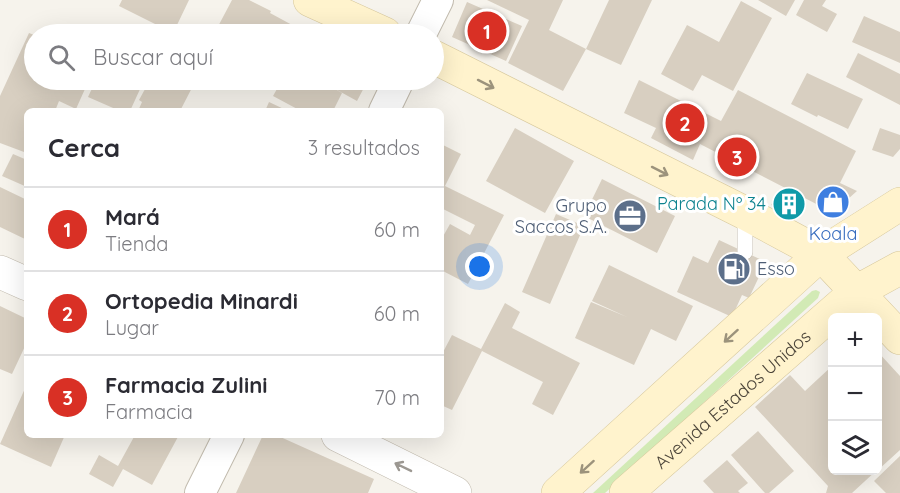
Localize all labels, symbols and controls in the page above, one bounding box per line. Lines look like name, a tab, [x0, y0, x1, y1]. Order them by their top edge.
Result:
pin: 1	[468, 9, 506, 54]
search box	[24, 24, 444, 90]
icon: search	[45, 41, 78, 74]
text: Buscar aquí	[93, 43, 213, 71]
one-way arrow	[476, 78, 494, 90]
pin: 2	[666, 100, 704, 146]
text: Cerca	[48, 131, 120, 164]
pin: 3	[718, 134, 756, 180]
text: 3 resultados	[308, 135, 420, 160]
one-way arrow	[651, 165, 669, 177]
shop icon: Koala	[815, 184, 851, 220]
building icon: Parada Nº 34	[771, 186, 807, 222]
place label: Parada Nº 34	[657, 192, 766, 215]
place label: Grupo Saccos S.A.	[515, 194, 607, 238]
office icon: Grupo Saccos S.A.	[612, 198, 648, 234]
text: Mará	[105, 203, 160, 231]
text: 1	[64, 217, 71, 242]
text: 60 m	[374, 217, 420, 242]
place label: Koala	[809, 222, 857, 245]
text: Tienda	[105, 231, 168, 256]
fuel station icon: Esso	[716, 251, 752, 287]
your location	[465, 252, 494, 281]
place label: Esso	[757, 257, 795, 280]
text: Ortopedia Minardi	[105, 287, 298, 315]
text: 2	[62, 301, 73, 326]
text: 60 m	[374, 301, 420, 326]
map controls	[828, 313, 882, 475]
button: +	[828, 313, 882, 367]
text: Lugar	[105, 315, 159, 340]
street label: Avenida Estados Unidos	[650, 325, 815, 474]
one-way arrow	[724, 329, 739, 343]
button: −	[828, 367, 882, 421]
text: Farmacia Zulini	[105, 371, 268, 399]
text: 3	[62, 385, 73, 410]
text: 70 m	[374, 385, 420, 410]
text: Farmacia	[105, 399, 193, 424]
button: layers	[828, 421, 882, 475]
one-way arrow	[580, 460, 595, 474]
one-way arrow	[394, 461, 412, 472]

